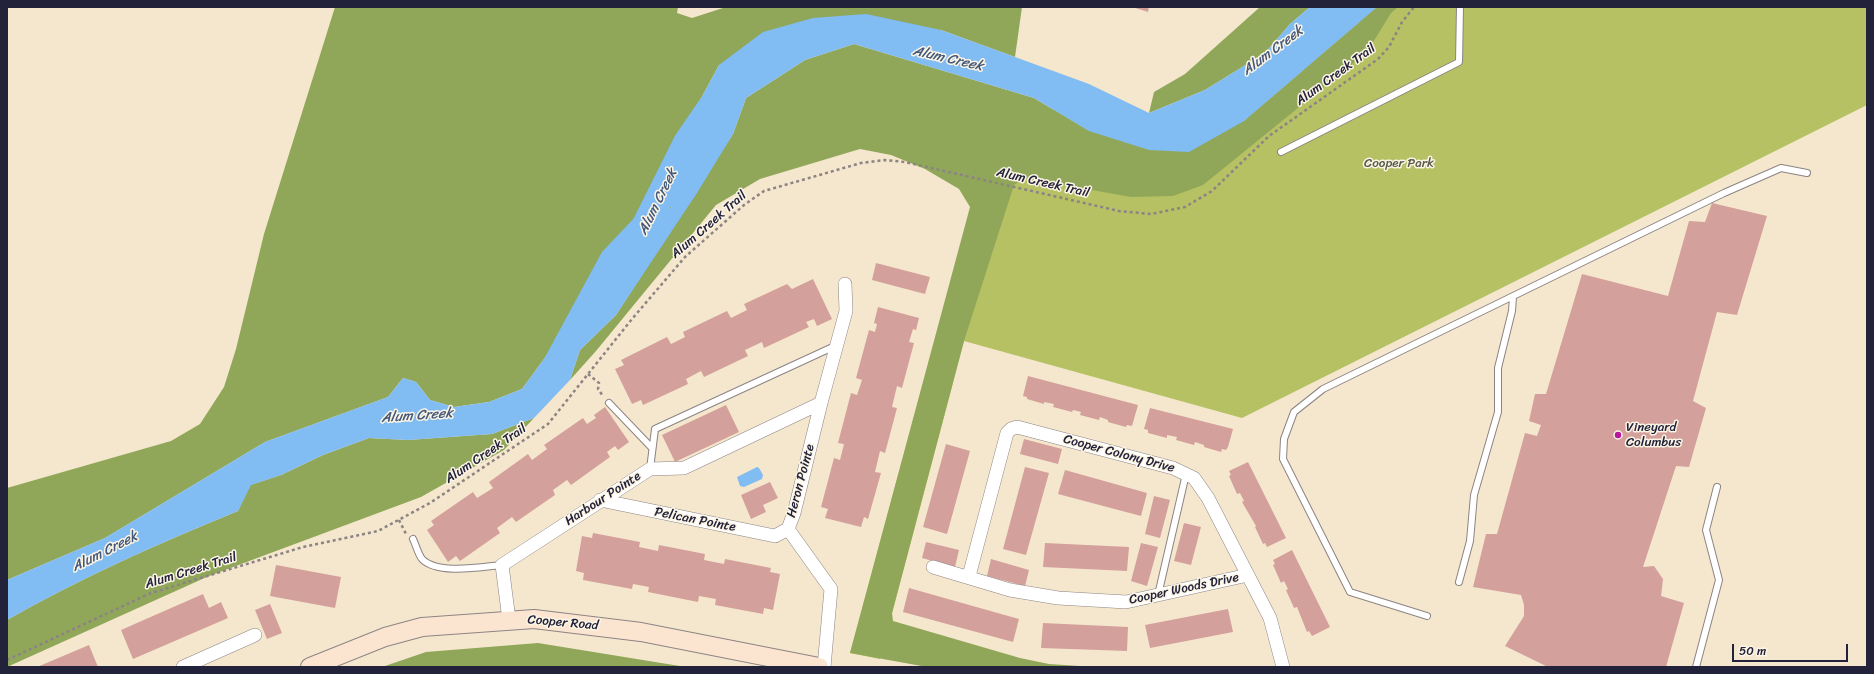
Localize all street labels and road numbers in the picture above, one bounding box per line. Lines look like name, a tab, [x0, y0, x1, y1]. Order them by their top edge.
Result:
street label: Alum Creek Trail	[1293, 41, 1379, 109]
street label: Alum Creek Trail	[995, 165, 1091, 201]
street label: Alum Creek Trail	[668, 188, 750, 262]
street label: Alum Creek Trail	[442, 421, 530, 487]
street label: Cooper Colony Drive	[1062, 432, 1176, 476]
street label: Heron Pointe	[784, 443, 818, 519]
street label: Harbour Pointe	[562, 469, 644, 529]
street label: Pelican Pointe	[653, 504, 737, 536]
street label: Alum Creek Trail	[143, 550, 239, 592]
street label: Cooper Woods Drive	[1128, 570, 1240, 608]
street label: Cooper Road	[527, 612, 599, 634]

